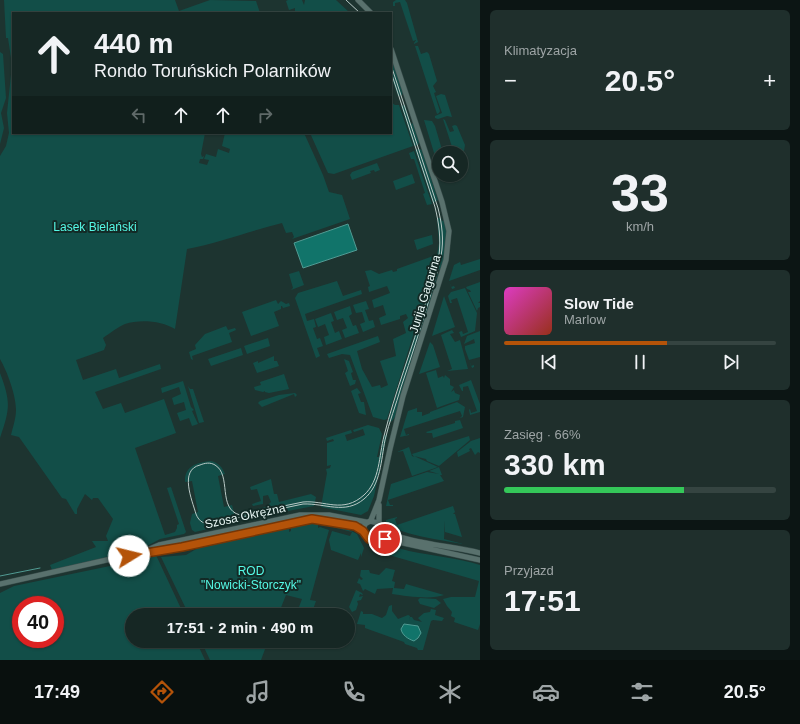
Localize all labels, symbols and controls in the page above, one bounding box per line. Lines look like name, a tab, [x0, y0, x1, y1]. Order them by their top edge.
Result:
icon: ahead	[28, 28, 80, 80]
text: 440 m	[94, 28, 173, 59]
text: Klimatyzacja	[504, 43, 577, 58]
text: Rondo Toruńskich Polarników	[94, 61, 331, 81]
text: 20.5°	[605, 64, 675, 97]
text: −	[504, 68, 517, 93]
text: +	[763, 68, 776, 93]
icon: left	[128, 104, 150, 126]
icon: ahead	[170, 104, 192, 126]
icon: ahead	[212, 104, 234, 126]
icon: right	[254, 104, 276, 126]
map controls	[432, 146, 468, 182]
button: search	[432, 146, 468, 182]
text: 33	[611, 164, 669, 222]
text: km/h	[626, 219, 654, 234]
park label: Lasek Bielański	[53, 220, 137, 234]
street label: Jurija Gagarina	[406, 253, 444, 335]
text: Slow Tide	[564, 295, 634, 312]
text: Marlow	[564, 312, 606, 327]
icon: previous	[538, 351, 560, 373]
icon: pause	[629, 351, 651, 373]
icon: next	[720, 351, 742, 373]
text: Zasięg · 66%	[504, 427, 581, 442]
text: 330 km	[504, 448, 606, 481]
street label: Szosa Okrężna	[203, 501, 287, 531]
pin	[368, 522, 402, 556]
icon: arrive	[374, 528, 396, 550]
position arrow	[108, 535, 150, 577]
text: Przyjazd	[504, 563, 554, 578]
park label: ROD "Nowicki-Storczyk"	[201, 564, 301, 592]
text: 17:51	[504, 584, 581, 617]
speed limit sign: 40	[12, 596, 64, 648]
text: 17:51 · 2 min · 490 m	[167, 619, 313, 636]
icon: directions	[148, 678, 176, 706]
icon: music	[244, 678, 272, 706]
icon: phone	[340, 678, 368, 706]
icon: climate	[436, 678, 464, 706]
icon: car	[532, 678, 560, 706]
icon: filters	[628, 678, 656, 706]
text: 17:49	[34, 682, 80, 702]
text: 20.5°	[724, 682, 766, 702]

